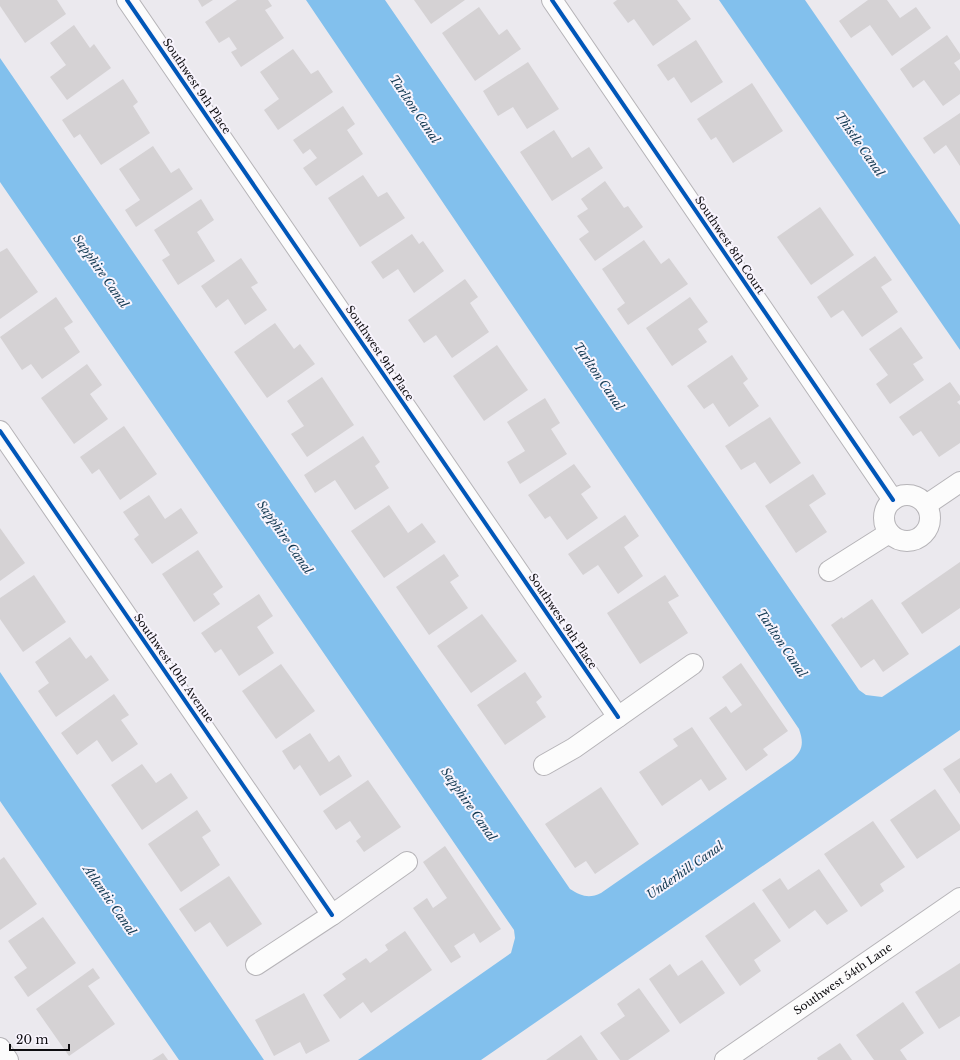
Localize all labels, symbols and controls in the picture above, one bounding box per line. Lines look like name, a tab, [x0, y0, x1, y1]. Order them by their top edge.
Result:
street label: Southwest 9th Place	[160, 36, 234, 136]
water label: Tarlton Canal	[387, 72, 443, 146]
water label: Thistle Canal	[832, 109, 888, 179]
street label: Southwest 8th Court	[692, 193, 769, 297]
water label: Sapphire Canal	[70, 231, 132, 311]
street label: Southwest 9th Place	[343, 303, 417, 403]
water label: Tarlton Canal	[571, 339, 627, 413]
water label: Sapphire Canal	[254, 497, 316, 577]
street label: Southwest 9th Place	[526, 571, 600, 671]
water label: Tarlton Canal	[754, 606, 810, 680]
street label: Southwest 10th Avenue	[131, 611, 217, 725]
water label: Sapphire Canal	[438, 764, 500, 844]
water label: Underhill Canal	[644, 838, 726, 902]
water label: Atlantic Canal	[79, 861, 140, 938]
street label: Southwest 54th Lane	[791, 940, 895, 1018]
scale bar	[10, 1026, 69, 1052]
text: 20 m	[16, 1032, 48, 1047]

